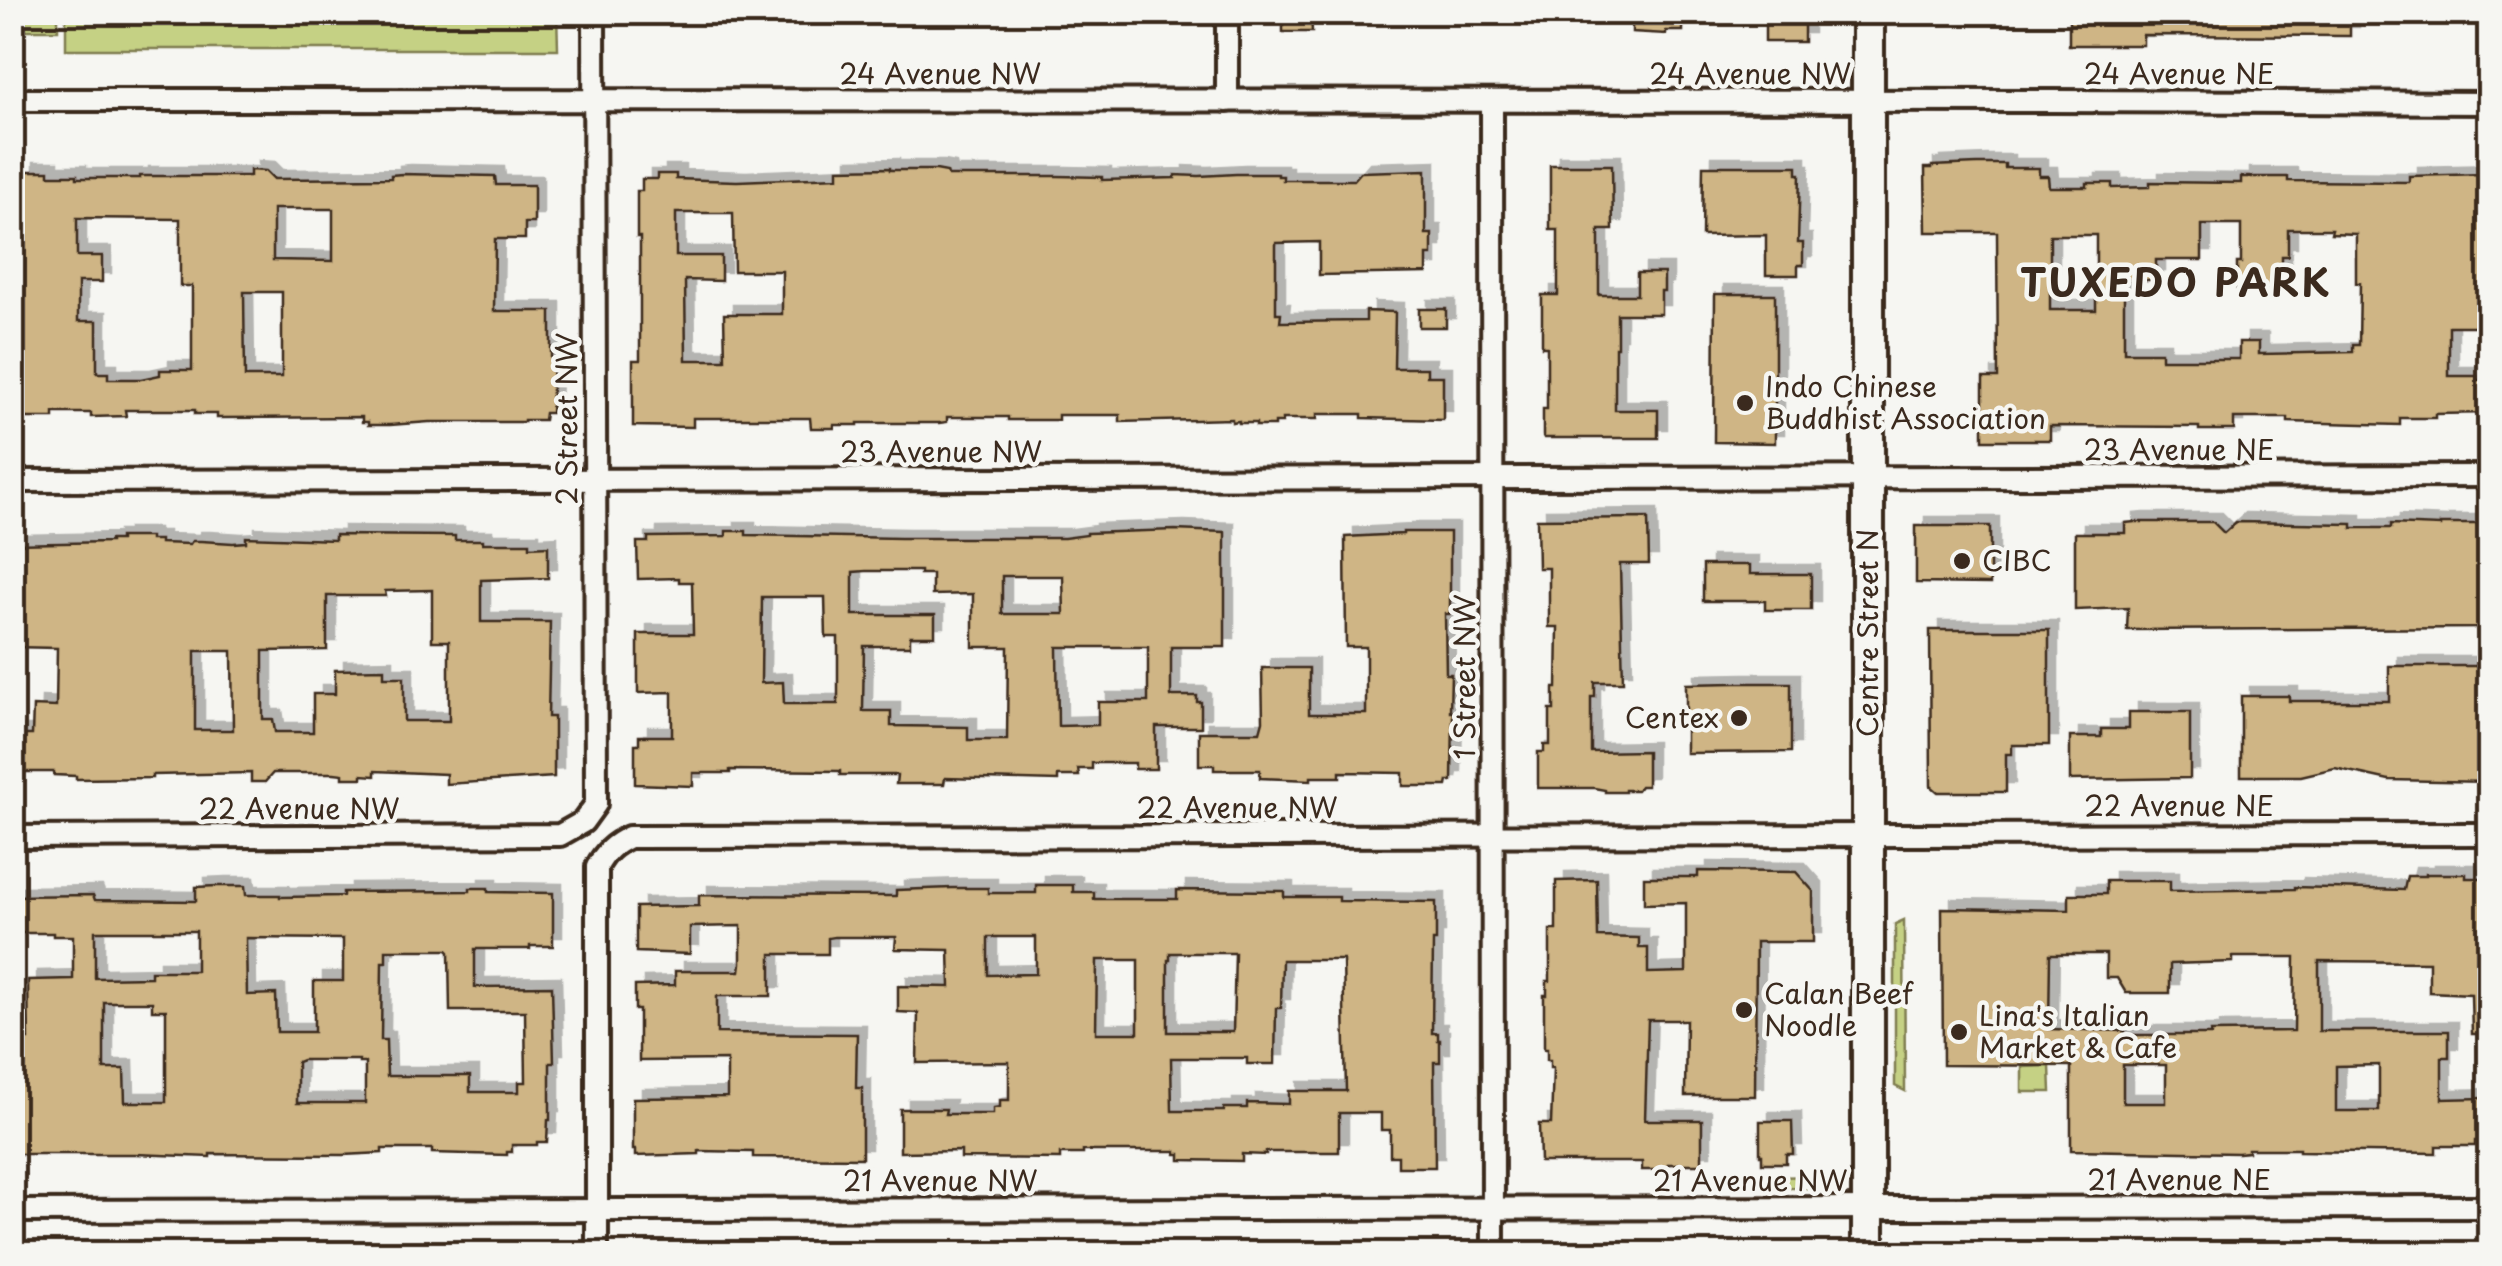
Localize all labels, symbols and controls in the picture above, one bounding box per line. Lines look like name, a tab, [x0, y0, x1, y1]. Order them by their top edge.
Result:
street label: 24 Avenue NW	[839, 51, 1041, 94]
street label: 24 Avenue NW	[1649, 51, 1851, 94]
street label: 24 Avenue NE	[2084, 51, 2274, 94]
district label: TUXEDO PARK	[2020, 253, 2332, 310]
street label: 2 Street NW	[544, 333, 587, 505]
place label: Indo Chinese Buddhist Association	[1765, 364, 2046, 439]
marker: Indo Chinese Buddhist Association	[1734, 392, 1756, 414]
street label: 23 Avenue NE	[2084, 427, 2274, 470]
street label: 23 Avenue NW	[840, 429, 1042, 472]
street label: Centre Street N	[1845, 529, 1888, 737]
place label: CIBC	[1982, 538, 2052, 581]
marker: CIBC	[1951, 550, 1973, 572]
street label: 1 Street NW	[1442, 594, 1485, 760]
place label: Centex	[1625, 695, 1719, 738]
marker: Centex	[1728, 707, 1750, 729]
street label: 22 Avenue NE	[2084, 783, 2274, 826]
street label: 22 Avenue NW	[1137, 785, 1338, 828]
street label: 22 Avenue NW	[199, 786, 400, 829]
place label: Calan Beef Noodle	[1764, 971, 1914, 1046]
place label: Lina's Italian Market & Cafe	[1979, 993, 2177, 1068]
marker: Calan Beef Noodle	[1733, 999, 1755, 1021]
marker: Lina's Italian Market & Cafe	[1948, 1021, 1970, 1043]
street label: 21 Avenue NE	[2087, 1157, 2271, 1200]
street label: 21 Avenue NW	[843, 1158, 1038, 1201]
street label: 21 Avenue NW	[1653, 1158, 1848, 1201]

